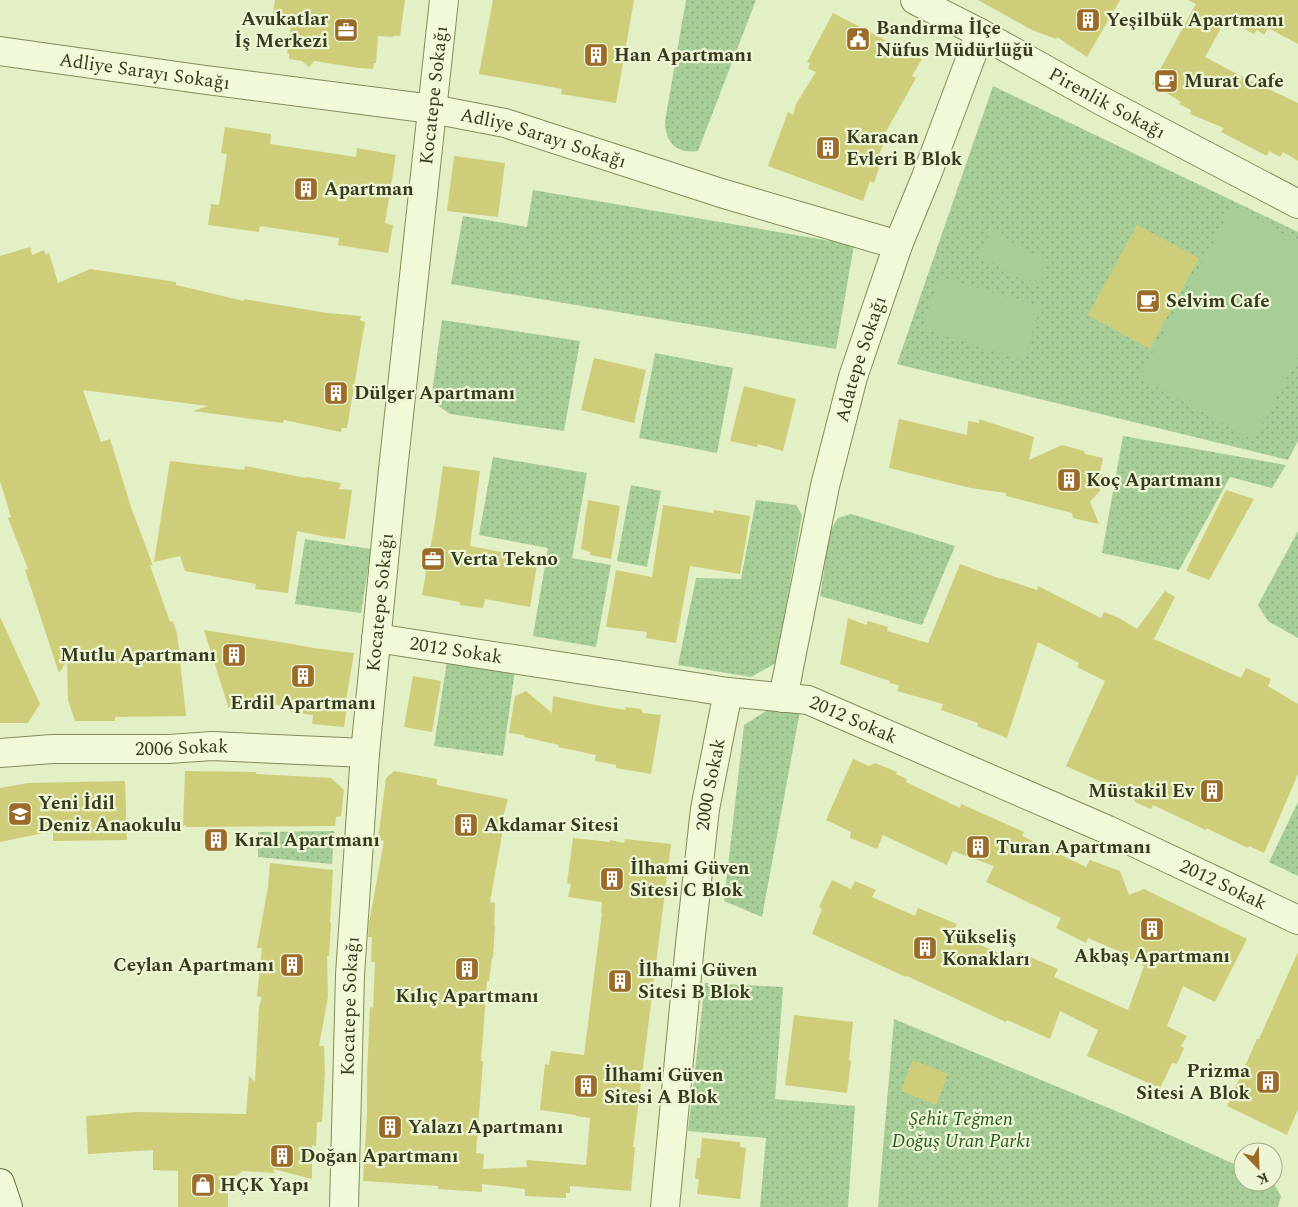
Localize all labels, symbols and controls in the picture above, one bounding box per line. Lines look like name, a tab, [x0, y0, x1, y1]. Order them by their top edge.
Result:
place label: Avukatlar İş Merkezi	[234, 5, 329, 56]
place label: Yeşilbük Apartmanı	[1106, 6, 1284, 35]
building icon: Yeşilbük Apartmanı	[1075, 7, 1101, 33]
place label: Bandırma İlçe Nüfus Müdürlüğü	[876, 14, 1033, 65]
office icon: Avukatlar İş Merkezi	[333, 17, 359, 43]
street label: Kocatepe Sokağı	[412, 24, 456, 166]
public building icon: Bandırma İlçe Nüfus Müdürlüğü	[845, 26, 871, 52]
place label: Han Apartmanı	[614, 41, 752, 70]
building icon: Han Apartmanı	[583, 42, 609, 68]
street label: Adliye Sarayı Sokağı	[57, 45, 232, 97]
street label: Pirenlik Sokağı	[1043, 60, 1171, 146]
place label: Murat Cafe	[1184, 67, 1284, 96]
cafe icon: Murat Cafe	[1153, 68, 1179, 94]
street label: Adliye Sarayı Sokağı	[458, 100, 630, 176]
place label: Karacan Evleri B Blok	[846, 123, 963, 174]
building icon: Karacan Evleri B Blok	[815, 135, 841, 161]
place label: Apartman	[324, 175, 414, 204]
building icon: Apartman	[293, 176, 319, 202]
place label: Selvim Cafe	[1166, 287, 1270, 316]
cafe icon: Selvim Cafe	[1135, 288, 1161, 314]
street label: Adatepe Sokağı	[827, 292, 894, 425]
place label: Dülger Apartmanı	[354, 379, 515, 408]
building icon: Dülger Apartmanı	[323, 380, 349, 406]
place label: Koç Apartmanı	[1086, 466, 1221, 495]
building icon: Koç Apartmanı	[1056, 467, 1082, 493]
street label: Kocatepe Sokağı	[359, 532, 401, 673]
place label: Verta Tekno	[450, 545, 558, 574]
office icon: Verta Tekno	[420, 546, 446, 572]
street label: 2012 Sokak	[408, 629, 505, 672]
place label: Mutlu Apartmanı	[60, 641, 216, 670]
building icon: Mutlu Apartmanı	[221, 642, 247, 668]
building icon: Erdil Apartmanı	[290, 663, 316, 689]
street label: 2012 Sokak	[805, 688, 903, 752]
place label: Erdil Apartmanı	[230, 689, 376, 718]
street label: 2006 Sokak	[135, 731, 230, 764]
street label: 2000 Sokak	[688, 735, 733, 832]
place label: Müstakil Ev	[1088, 777, 1195, 806]
building icon: Müstakil Ev	[1199, 778, 1225, 804]
place label: Yeni İdil Deniz Anaokulu	[38, 789, 182, 840]
school or university icon: Yeni İdil Deniz Anaokulu	[7, 801, 33, 827]
place label: Akdamar Sitesi	[484, 811, 619, 840]
building icon: Akdamar Sitesi	[453, 812, 479, 838]
place label: Kıral Apartmanı	[234, 826, 380, 855]
building icon: Kıral Apartmanı	[203, 827, 229, 853]
place label: Turan Apartmanı	[996, 833, 1151, 862]
building icon: Turan Apartmanı	[965, 834, 991, 860]
street label: 2012 Sokak	[1175, 851, 1272, 918]
place label: İlhami Güven Sitesi C Blok	[630, 854, 750, 905]
building icon: İlhami Güven Sitesi C Blok	[599, 866, 625, 892]
building icon: Akbaş Apartmanı	[1139, 916, 1165, 942]
place label: Yükseliş Konakları	[942, 923, 1030, 974]
street label: Kocatepe Sokağı	[333, 935, 367, 1076]
building icon: Yükseliş Konakları	[912, 935, 938, 961]
place label: Akbaş Apartmanı	[1074, 942, 1230, 971]
place label: Ceylan Apartmanı	[113, 951, 274, 980]
building icon: Ceylan Apartmanı	[279, 952, 305, 978]
building icon: Kılıç Apartmanı	[454, 956, 480, 982]
place label: İlhami Güven Sitesi B Blok	[638, 956, 758, 1007]
building icon: İlhami Güven Sitesi B Blok	[607, 968, 633, 994]
place label: Kılıç Apartmanı	[395, 982, 539, 1011]
place label: Prizma Sitesi A Blok	[1136, 1057, 1251, 1108]
place label: İlhami Güven Sitesi A Blok	[604, 1061, 724, 1112]
building icon: Prizma Sitesi A Blok	[1255, 1069, 1281, 1095]
building icon: İlhami Güven Sitesi A Blok	[573, 1073, 599, 1099]
park label: Şehit Teğmen Doğuş Uran Parkı	[891, 1105, 1031, 1156]
place label: Yalazı Apartmanı	[408, 1113, 563, 1142]
building icon: Yalazı Apartmanı	[377, 1114, 403, 1140]
place label: Doğan Apartmanı	[300, 1142, 458, 1171]
north arrow	[1233, 1142, 1283, 1192]
building icon: Doğan Apartmanı	[269, 1143, 295, 1169]
text: K	[1254, 1167, 1272, 1190]
place label: HÇK Yapı	[220, 1171, 309, 1200]
shop icon: HÇK Yapı	[190, 1172, 216, 1198]

